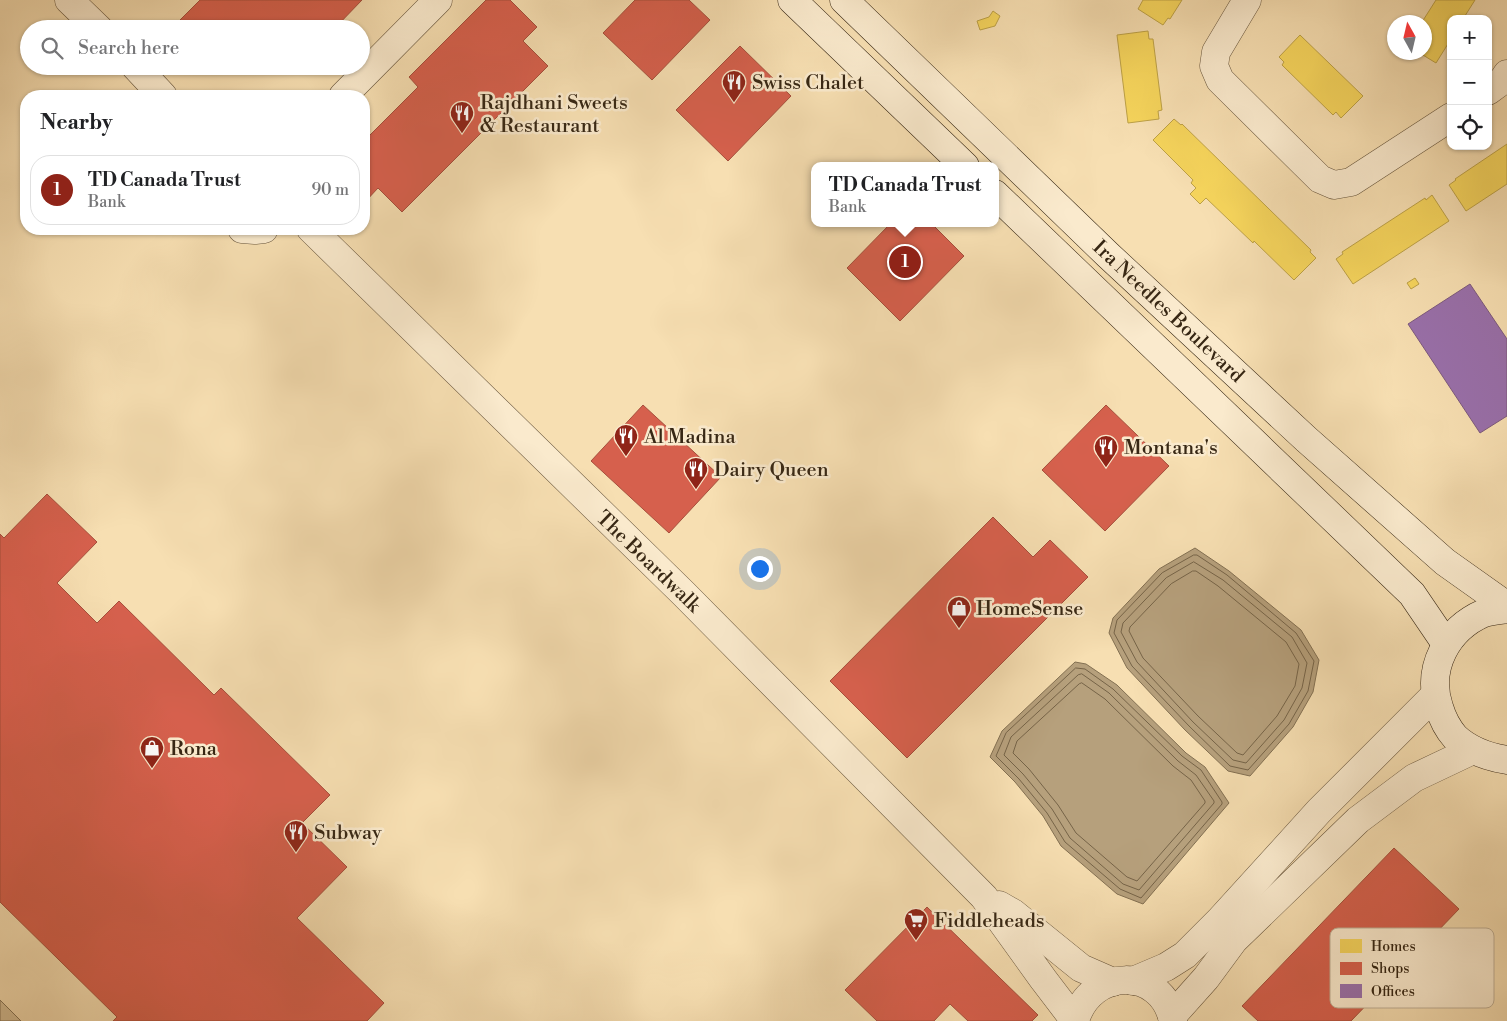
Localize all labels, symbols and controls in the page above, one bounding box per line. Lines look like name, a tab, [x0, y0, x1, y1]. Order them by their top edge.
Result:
north arrow	[1387, 15, 1432, 60]
map controls	[1447, 15, 1492, 150]
button: +	[1447, 15, 1492, 60]
search box	[20, 20, 370, 75]
icon: search	[38, 34, 66, 62]
text: Search here	[78, 36, 179, 60]
button: −	[1447, 60, 1492, 105]
restaurant icon: Swiss Chalet	[721, 69, 747, 103]
place label: Swiss Chalet	[752, 71, 864, 96]
place label: Rajdhani Sweets & Restaurant	[480, 91, 628, 139]
restaurant icon: Rajdhani Sweets & Restaurant	[449, 100, 475, 134]
button: locate	[1447, 105, 1492, 150]
text: Nearby	[40, 110, 113, 136]
popup	[811, 162, 999, 227]
text: TD Canada Trust	[88, 168, 241, 192]
text: TD Canada Trust	[829, 173, 981, 197]
text: 1	[53, 180, 61, 200]
text: 90 m	[311, 180, 349, 200]
text: Bank	[88, 192, 125, 212]
text: Bank	[829, 197, 866, 217]
street label: Ira Needles Boulevard	[1087, 235, 1249, 389]
pin: 1	[889, 243, 921, 281]
restaurant icon: Al Madina	[613, 423, 639, 457]
place label: Al Madina	[643, 425, 736, 450]
restaurant icon: Montana's	[1093, 434, 1119, 468]
place label: Montana's	[1124, 436, 1218, 461]
restaurant icon: Dairy Queen	[683, 456, 709, 490]
place label: Dairy Queen	[714, 458, 829, 483]
street label: The Boardwalk	[590, 506, 707, 619]
your location	[747, 556, 773, 582]
shop icon: HomeSense	[946, 595, 972, 629]
place label: HomeSense	[976, 597, 1083, 622]
shop icon: Rona	[139, 735, 165, 769]
place label: Rona	[170, 737, 218, 762]
restaurant icon: Subway	[283, 819, 309, 853]
place label: Subway	[314, 821, 382, 846]
supermarket icon: Fiddleheads	[903, 907, 929, 941]
place label: Fiddleheads	[934, 909, 1045, 934]
legend	[1330, 928, 1494, 1008]
text: Homes	[1371, 938, 1416, 956]
text: Shops	[1371, 960, 1409, 978]
text: Offices	[1371, 983, 1415, 1001]

